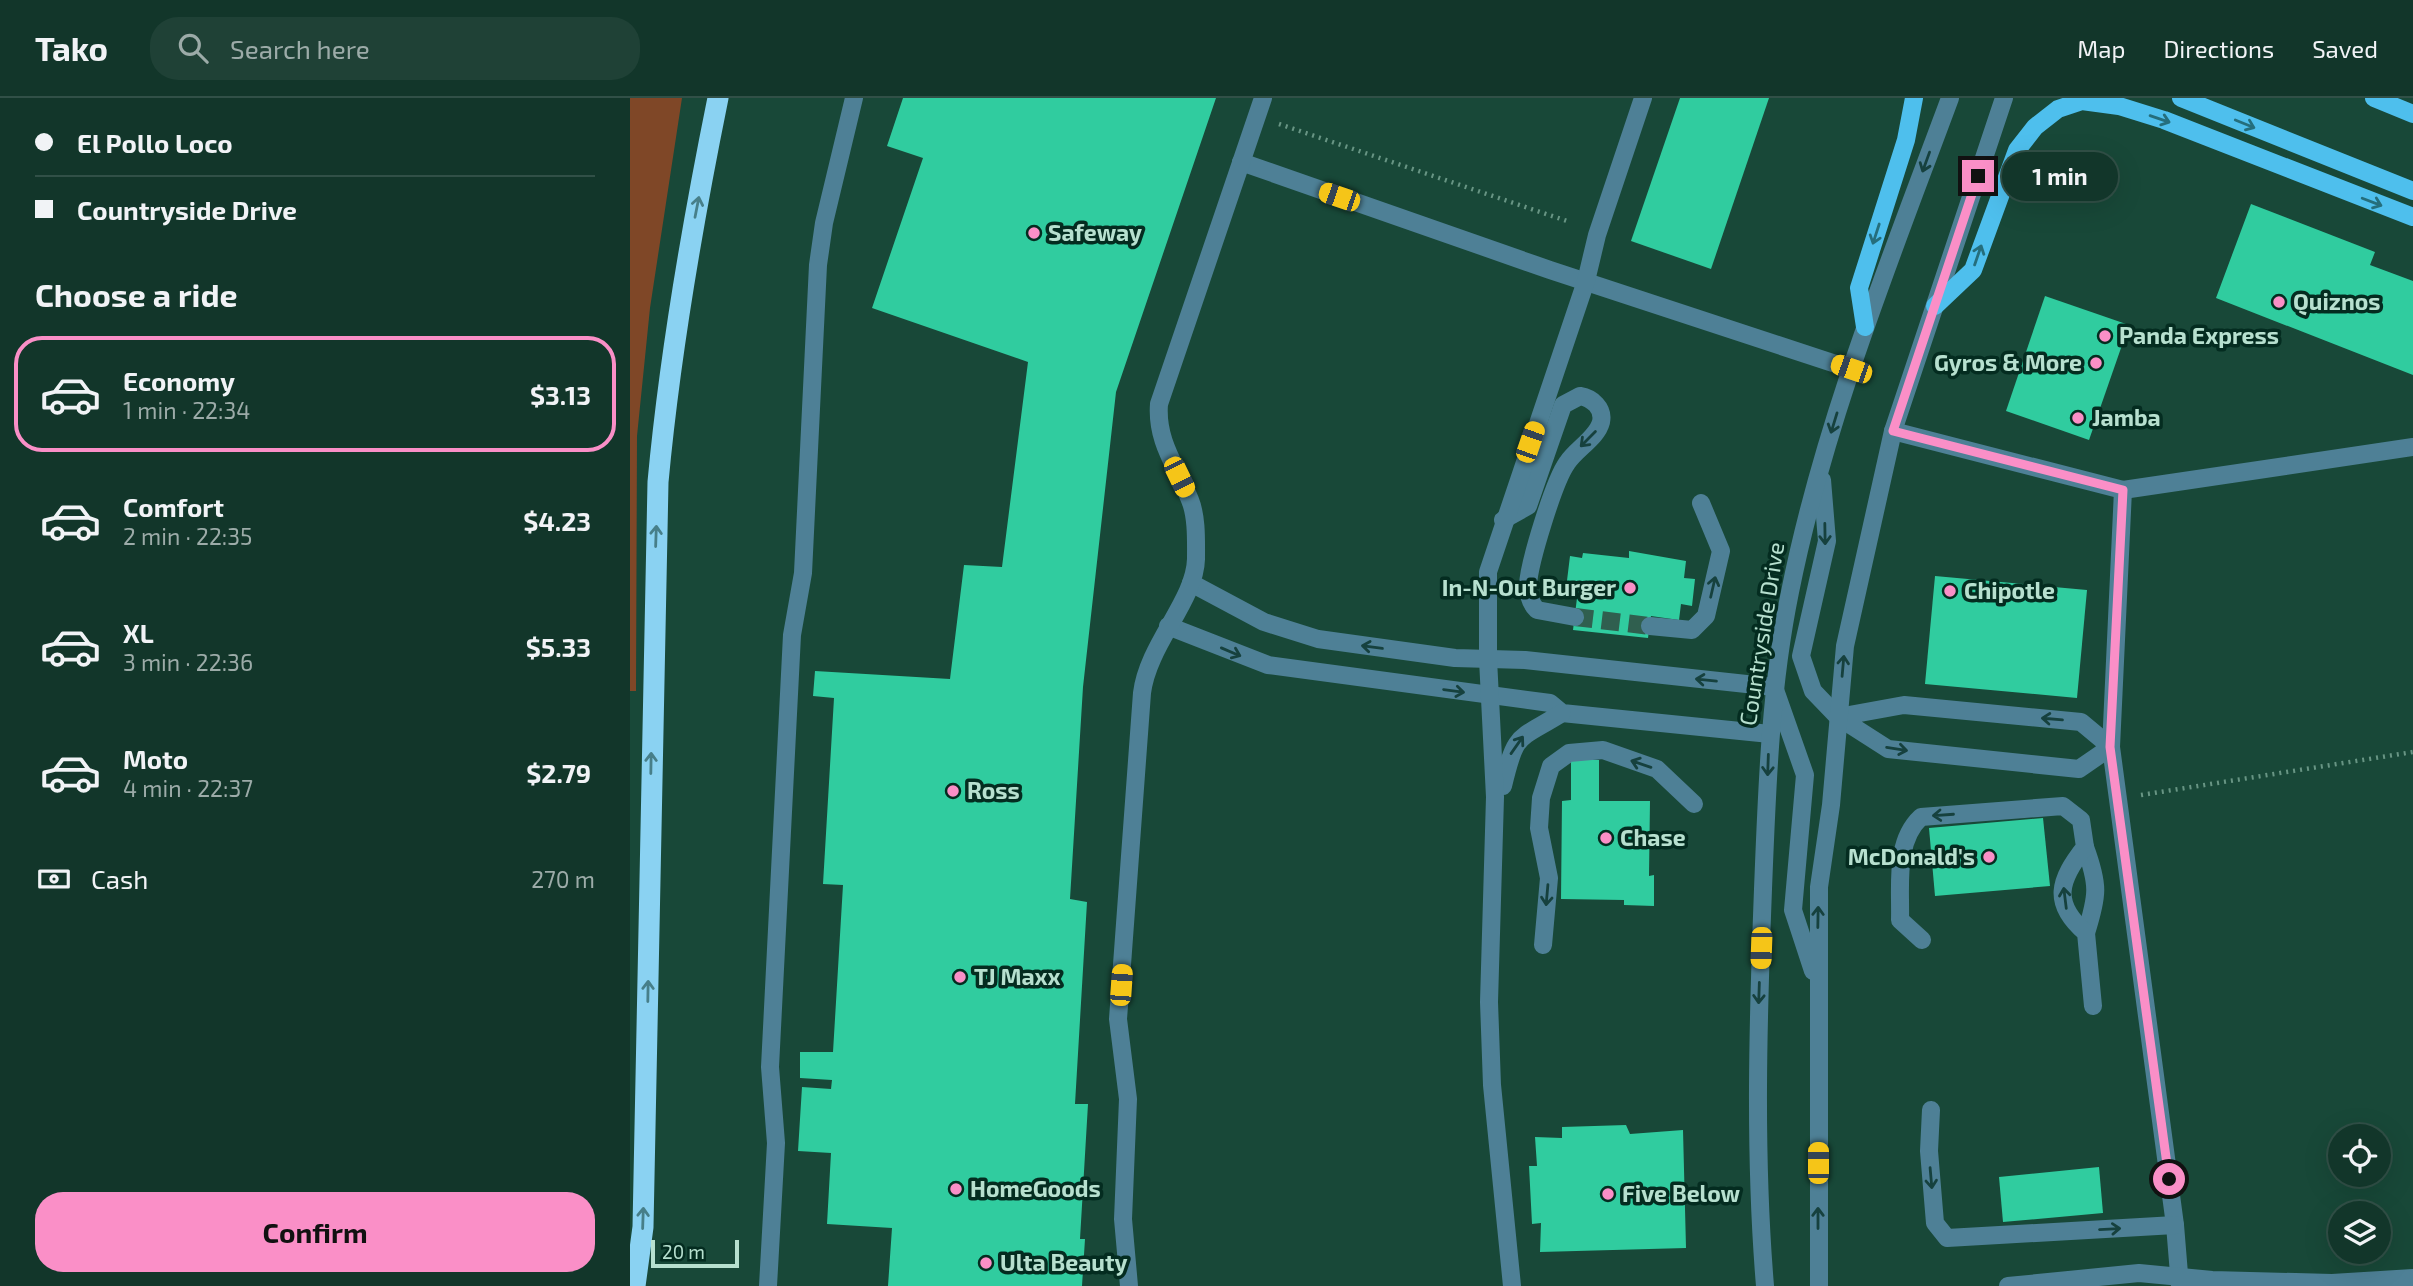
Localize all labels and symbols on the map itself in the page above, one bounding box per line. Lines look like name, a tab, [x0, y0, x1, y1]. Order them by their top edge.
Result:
one-way arrow	[2149, 114, 2171, 126]
one-way arrow	[2233, 118, 2255, 131]
one-way arrow	[1919, 151, 1931, 172]
callout: 1 min	[2002, 152, 2118, 200]
route end	[1962, 160, 1994, 192]
car	[1316, 180, 1363, 214]
one-way arrow	[690, 196, 704, 219]
one-way arrow	[2361, 196, 2383, 209]
place label: Safeway	[1048, 218, 1142, 246]
one-way arrow	[1869, 223, 1881, 245]
marker: Safeway	[1026, 225, 1042, 241]
one-way arrow	[1973, 244, 1985, 266]
place label: Quiznos	[2293, 287, 2381, 316]
marker: Quiznos	[2271, 294, 2287, 310]
place label: Panda Express	[2119, 321, 2279, 349]
marker: Panda Express	[2097, 328, 2113, 344]
place label: Gyros & More	[1934, 348, 2082, 376]
car	[1828, 352, 1875, 386]
marker: Gyros & More	[2088, 355, 2104, 371]
place label: Jamba	[2092, 403, 2161, 431]
marker: Jamba	[2070, 410, 2086, 426]
one-way arrow	[1826, 411, 1839, 433]
car	[1514, 419, 1547, 465]
one-way arrow	[1579, 431, 1596, 448]
car	[1161, 454, 1198, 500]
one-way arrow	[1819, 522, 1832, 545]
one-way arrow	[650, 525, 663, 548]
street label: Countryside Drive	[1733, 540, 1789, 728]
place label: In-N-Out Burger	[1442, 573, 1616, 601]
one-way arrow	[1707, 576, 1720, 599]
place label: Chipotle	[1964, 576, 2055, 604]
marker: In-N-Out Burger	[1622, 580, 1638, 596]
marker: Chipotle	[1942, 583, 1958, 599]
one-way arrow	[1361, 640, 1384, 653]
one-way arrow	[1220, 646, 1241, 659]
one-way arrow	[1837, 655, 1850, 678]
one-way arrow	[1695, 673, 1718, 686]
one-way arrow	[1442, 684, 1465, 697]
one-way arrow	[2041, 712, 2063, 725]
one-way arrow	[1510, 736, 1524, 755]
one-way arrow	[1885, 743, 1908, 756]
one-way arrow	[644, 752, 658, 775]
one-way arrow	[1762, 754, 1775, 777]
one-way arrow	[1630, 757, 1652, 769]
place label: Ross	[967, 776, 1020, 804]
marker: Ross	[945, 783, 961, 799]
one-way arrow	[1932, 809, 1955, 822]
place label: Chase	[1620, 823, 1686, 851]
marker: Chase	[1598, 830, 1614, 846]
place label: McDonald's	[1848, 842, 1975, 870]
marker: McDonald's	[1981, 849, 1997, 865]
one-way arrow	[1540, 883, 1553, 905]
one-way arrow	[2058, 887, 2071, 910]
one-way arrow	[1811, 906, 1825, 929]
car	[1750, 927, 1773, 969]
place label: TJ Maxx	[974, 962, 1061, 990]
car	[1110, 963, 1133, 1007]
marker: TJ Maxx	[952, 969, 968, 985]
one-way arrow	[641, 980, 655, 1003]
one-way arrow	[1752, 981, 1765, 1004]
car	[1808, 1142, 1829, 1184]
route start	[2153, 1163, 2185, 1195]
one-way arrow	[1925, 1166, 1938, 1189]
place label: HomeGoods	[970, 1174, 1101, 1202]
place label: Five Below	[1622, 1179, 1741, 1207]
marker: HomeGoods	[948, 1181, 964, 1197]
marker: Five Below	[1600, 1186, 1616, 1202]
one-way arrow	[637, 1207, 650, 1230]
one-way arrow	[1811, 1207, 1825, 1230]
one-way arrow	[2098, 1222, 2121, 1235]
scale bar	[651, 1237, 738, 1269]
place label: Ulta Beauty	[1000, 1248, 1127, 1276]
marker: Ulta Beauty	[978, 1255, 994, 1271]

